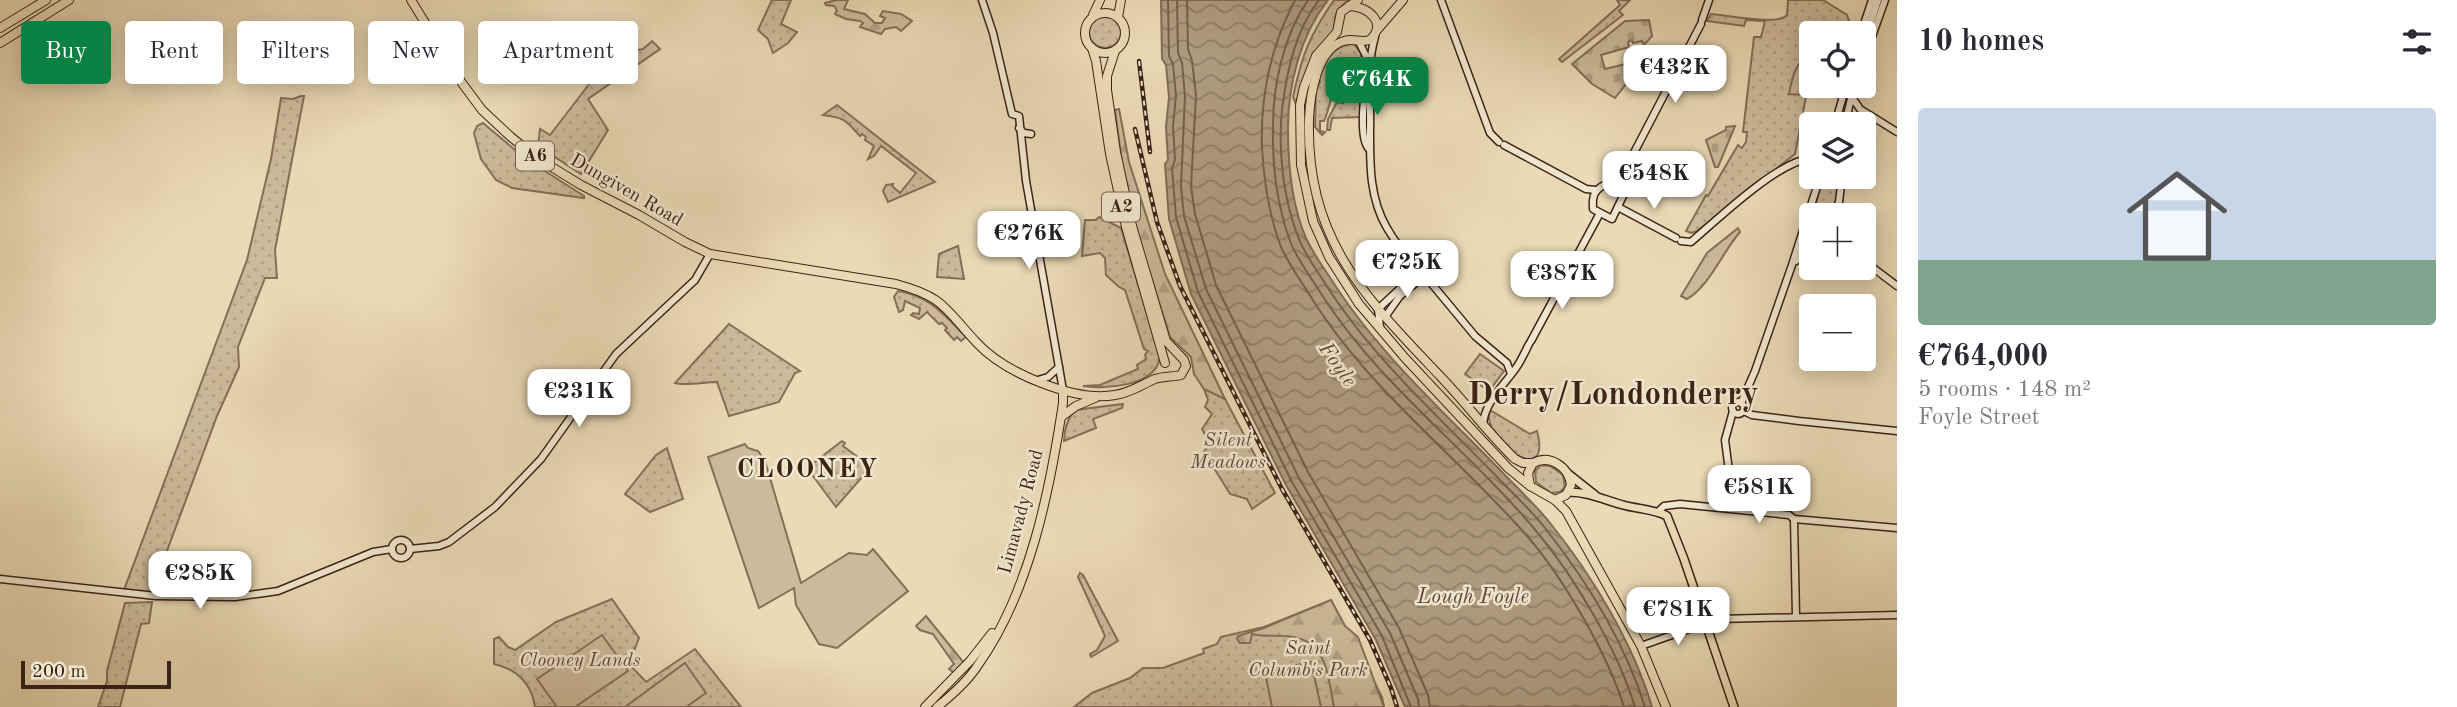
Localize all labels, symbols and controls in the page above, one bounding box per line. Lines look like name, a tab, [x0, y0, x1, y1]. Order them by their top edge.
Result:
chip: Buy	[21, 21, 111, 84]
chip: Rent	[125, 21, 223, 84]
chip: Filters	[237, 21, 354, 84]
chip: New	[368, 21, 464, 84]
chip: Apartment	[478, 21, 638, 84]
map controls	[1799, 21, 1876, 371]
button: locate	[1799, 21, 1876, 98]
icon: filters	[2398, 23, 2436, 61]
text: 10 homes	[1918, 27, 2044, 57]
pin: €432K	[1626, 46, 1724, 105]
text: €432K	[1639, 56, 1711, 79]
pin: €764K	[1328, 58, 1426, 117]
text: €764K	[1341, 68, 1413, 91]
button: layers	[1799, 112, 1876, 189]
road number: A6	[516, 141, 554, 170]
street label: Dungiven Road	[567, 151, 686, 231]
pin: €548K	[1605, 152, 1703, 211]
icon: home	[2114, 153, 2240, 279]
text: €548K	[1618, 162, 1690, 185]
road number: A2	[1102, 192, 1140, 222]
button: +	[1799, 203, 1876, 280]
pin: €276K	[980, 212, 1078, 271]
text: €276K	[993, 222, 1065, 245]
pin: €725K	[1358, 240, 1456, 300]
text: €725K	[1371, 251, 1443, 274]
pin: €387K	[1513, 252, 1611, 311]
text: €387K	[1526, 262, 1598, 285]
button: −	[1799, 294, 1876, 371]
water label: Foyle	[1314, 338, 1360, 391]
text: €764,000	[1918, 342, 2048, 372]
pin: €231K	[530, 370, 628, 429]
text: 5 rooms · 148 m²	[1918, 378, 2091, 401]
district label: Derry/Londonderry	[1467, 379, 1759, 412]
text: €231K	[543, 380, 615, 403]
text: Foyle Street	[1918, 406, 2040, 429]
park label: Silent Meadows	[1189, 432, 1266, 473]
street label: Limavady Road	[996, 448, 1048, 576]
district label: CLOONEY	[737, 457, 879, 483]
pin: €581K	[1710, 466, 1808, 525]
text: €581K	[1723, 476, 1795, 499]
pin: €285K	[151, 552, 249, 611]
text: €285K	[164, 562, 236, 585]
water label: Lough Foyle	[1416, 587, 1529, 608]
pin: €781K	[1629, 588, 1727, 647]
text: €781K	[1642, 598, 1714, 621]
park label: Saint Columb's Park	[1248, 640, 1368, 681]
park label: Clooney Lands	[519, 652, 641, 671]
scale bar	[21, 658, 172, 690]
text: 200 m	[32, 663, 85, 682]

